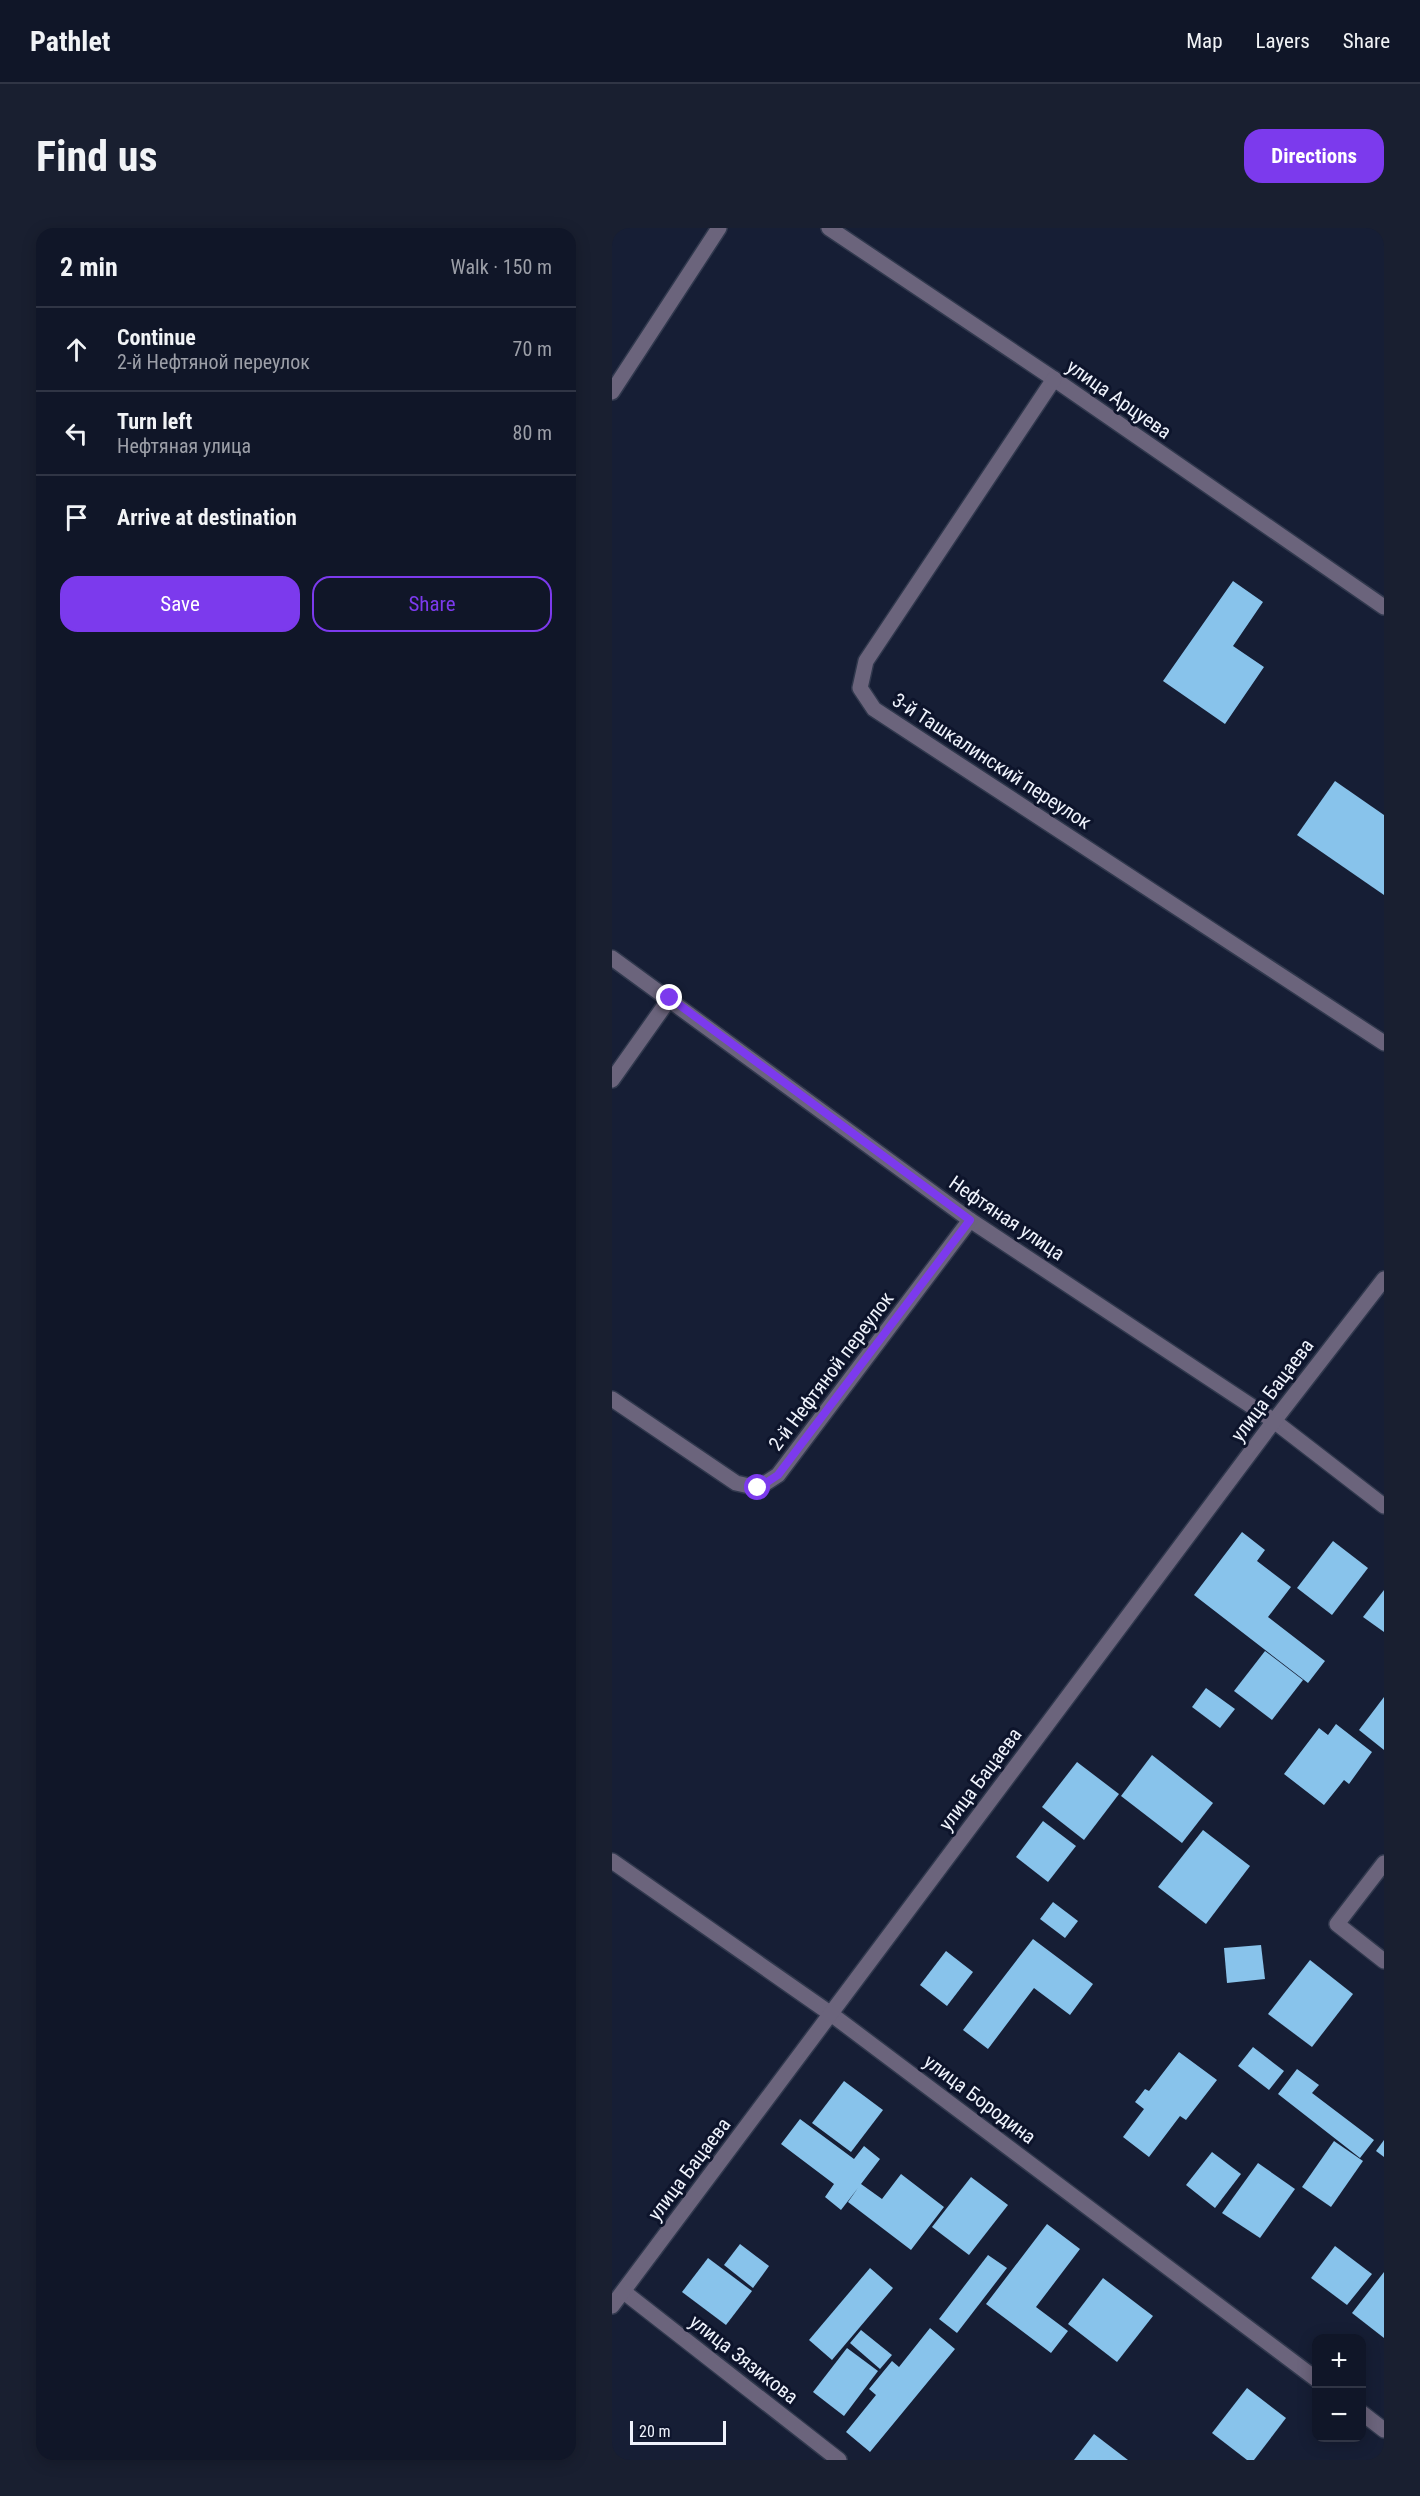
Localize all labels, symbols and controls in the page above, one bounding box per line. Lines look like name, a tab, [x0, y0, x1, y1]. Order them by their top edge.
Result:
text: Pathlet	[30, 25, 110, 58]
text: Map	[1186, 29, 1223, 53]
text: Layers	[1256, 29, 1310, 53]
text: Share	[1343, 29, 1390, 53]
button: Directions	[1244, 129, 1384, 183]
text: Find us	[36, 132, 157, 181]
text: 2 min	[60, 252, 118, 282]
text: Walk · 150 m	[451, 255, 552, 279]
text: Continue	[117, 325, 196, 350]
icon: ahead	[60, 333, 93, 366]
text: 70 m	[513, 337, 552, 361]
text: 2-й Нефтяной переулок	[117, 350, 310, 374]
street label: улица Арцуева	[1062, 354, 1176, 444]
text: Turn left	[117, 409, 192, 434]
icon: left	[60, 417, 93, 450]
text: 80 m	[513, 421, 552, 445]
text: Нефтяная улица	[117, 434, 251, 458]
icon: arrive	[60, 501, 93, 534]
text: Arrive at destination	[117, 505, 297, 530]
button: Save	[60, 576, 300, 632]
button: Share	[312, 576, 552, 632]
street label: 3-й Ташкалинский переулок	[888, 688, 1096, 835]
route end	[656, 984, 682, 1010]
street label: Нефтяная улица	[945, 1171, 1069, 1265]
street label: 2-й Нефтяной переулок	[763, 1286, 899, 1455]
street label: улица Бацаева	[1226, 1334, 1318, 1446]
route start	[744, 1474, 770, 1500]
street label: улица Бацаева	[934, 1723, 1026, 1835]
street label: улица Бородина	[919, 2049, 1041, 2149]
street label: улица Бацаева	[643, 2113, 735, 2225]
street label: улица Зязикова	[685, 2309, 803, 2409]
map controls	[1312, 2334, 1366, 2442]
button: +	[1312, 2334, 1366, 2388]
button: −	[1312, 2388, 1366, 2442]
scale bar	[630, 2418, 726, 2446]
text: 20 m	[639, 2422, 671, 2441]

